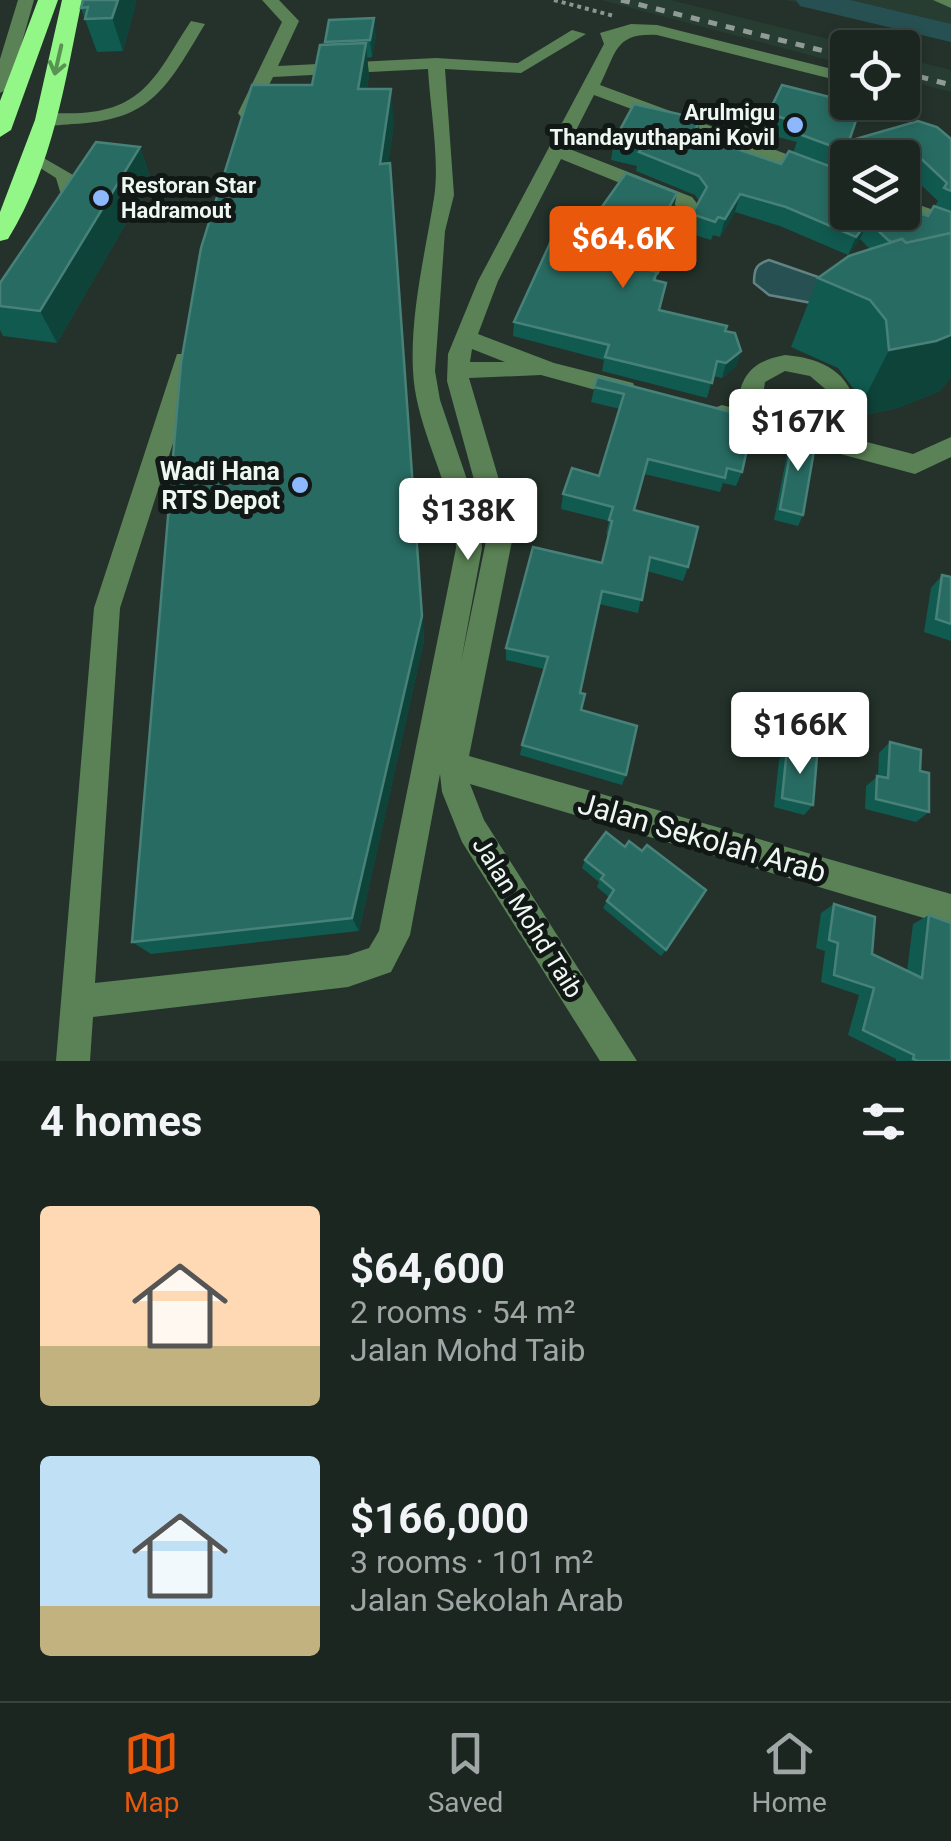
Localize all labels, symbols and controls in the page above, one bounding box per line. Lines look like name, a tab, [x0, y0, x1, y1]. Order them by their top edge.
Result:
map controls	[830, 30, 920, 230]
button: locate	[830, 30, 920, 120]
one-way arrow	[48, 43, 66, 75]
place label: Arulmigu Thandayuthapani Kovil	[550, 100, 775, 150]
marker: Arulmigu Thandayuthapani Kovil	[784, 114, 806, 136]
button: layers	[830, 140, 920, 230]
place label: Restoran Star Hadramout	[121, 173, 256, 223]
marker: Restoran Star Hadramout	[90, 187, 112, 209]
pin: $64.6K	[542, 206, 704, 291]
text: $64.6K	[571, 219, 675, 257]
pin: $167K	[728, 389, 868, 474]
text: $167K	[751, 402, 845, 440]
place label: Wadi Hana RTS Depot	[160, 457, 280, 515]
marker: Wadi Hana RTS Depot	[289, 474, 311, 496]
pin: $138K	[398, 478, 538, 563]
text: $138K	[421, 491, 515, 529]
pin: $166K	[730, 692, 870, 777]
text: $166K	[753, 705, 847, 743]
street label: Jalan Sekolah Arab	[574, 785, 830, 890]
street label: Jalan Mohd Taib	[467, 832, 589, 1003]
icon: filters	[856, 1094, 911, 1149]
text: 4 homes	[40, 1097, 202, 1146]
text: $64,600	[350, 1244, 505, 1293]
icon: home	[120, 1246, 240, 1366]
text: 2 rooms · 54 m²	[350, 1293, 575, 1331]
text: Jalan Mohd Taib	[350, 1331, 586, 1369]
text: $166,000	[350, 1494, 529, 1543]
icon: home	[120, 1496, 240, 1616]
text: 3 rooms · 101 m²	[350, 1543, 593, 1581]
text: Jalan Sekolah Arab	[350, 1581, 624, 1619]
tab: Map	[124, 1726, 179, 1819]
tab: Saved	[428, 1726, 503, 1819]
tab: Home	[752, 1726, 827, 1819]

